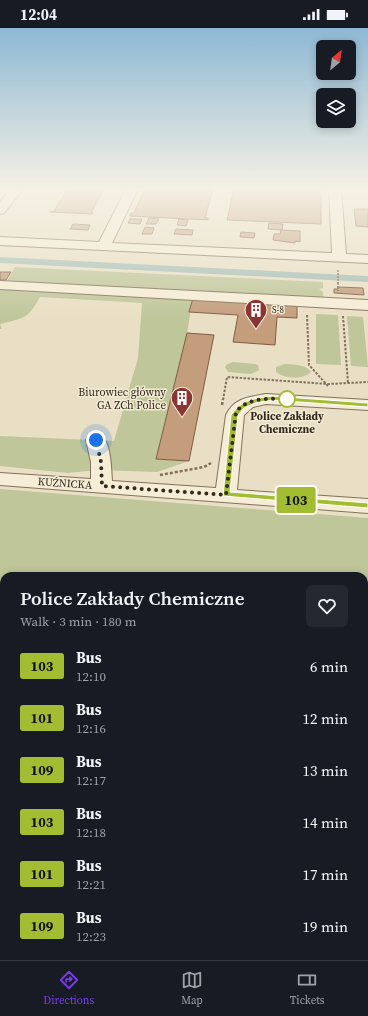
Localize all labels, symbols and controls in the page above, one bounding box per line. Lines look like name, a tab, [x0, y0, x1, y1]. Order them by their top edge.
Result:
text: 12:04	[20, 4, 57, 25]
north arrow	[316, 40, 356, 80]
map controls	[316, 40, 356, 128]
button: layers	[316, 88, 356, 128]
building icon: S-8	[243, 297, 269, 330]
place label: S-8	[272, 304, 284, 316]
place label: Biurowiec główny GA ZCh Police	[78, 385, 166, 413]
building icon: Biurowiec główny GA ZCh Police	[169, 385, 195, 418]
marker: Police Zakłady Chemiczne	[278, 390, 296, 408]
place label: Police Zakłady Chemiczne	[250, 409, 324, 437]
your location	[86, 430, 106, 450]
street label: KUŹNICKA	[37, 474, 93, 493]
line badge: 103	[273, 487, 319, 513]
text: 103	[285, 490, 307, 510]
text: Police Zakłady Chemiczne	[20, 585, 244, 611]
button: heart	[306, 585, 348, 627]
text: Walk · 3 min · 180 m	[20, 613, 136, 630]
text: Bus	[76, 647, 102, 668]
text: 103	[31, 656, 53, 676]
text: 6 min	[310, 656, 348, 677]
text: 12:10	[76, 668, 106, 685]
text: Bus	[76, 699, 102, 720]
text: 101	[31, 708, 53, 728]
text: 12 min	[302, 708, 348, 729]
text: 12:16	[76, 720, 106, 737]
text: Bus	[76, 751, 102, 772]
text: 109	[31, 760, 53, 780]
text: 13 min	[302, 760, 348, 781]
text: 12:17	[76, 772, 106, 789]
text: Bus	[76, 803, 102, 824]
text: 103	[31, 812, 53, 832]
text: 14 min	[302, 812, 348, 833]
text: 12:18	[76, 824, 106, 841]
text: Bus	[76, 855, 102, 876]
text: 101	[31, 864, 53, 884]
text: 17 min	[302, 864, 348, 885]
text: 12:21	[76, 876, 106, 893]
text: Bus	[76, 907, 102, 928]
text: 109	[31, 916, 53, 936]
text: 19 min	[302, 916, 348, 937]
text: 12:23	[76, 928, 106, 945]
tab: Directions	[43, 969, 94, 1008]
tab: Map	[181, 969, 203, 1008]
tab: Tickets	[290, 969, 325, 1008]

